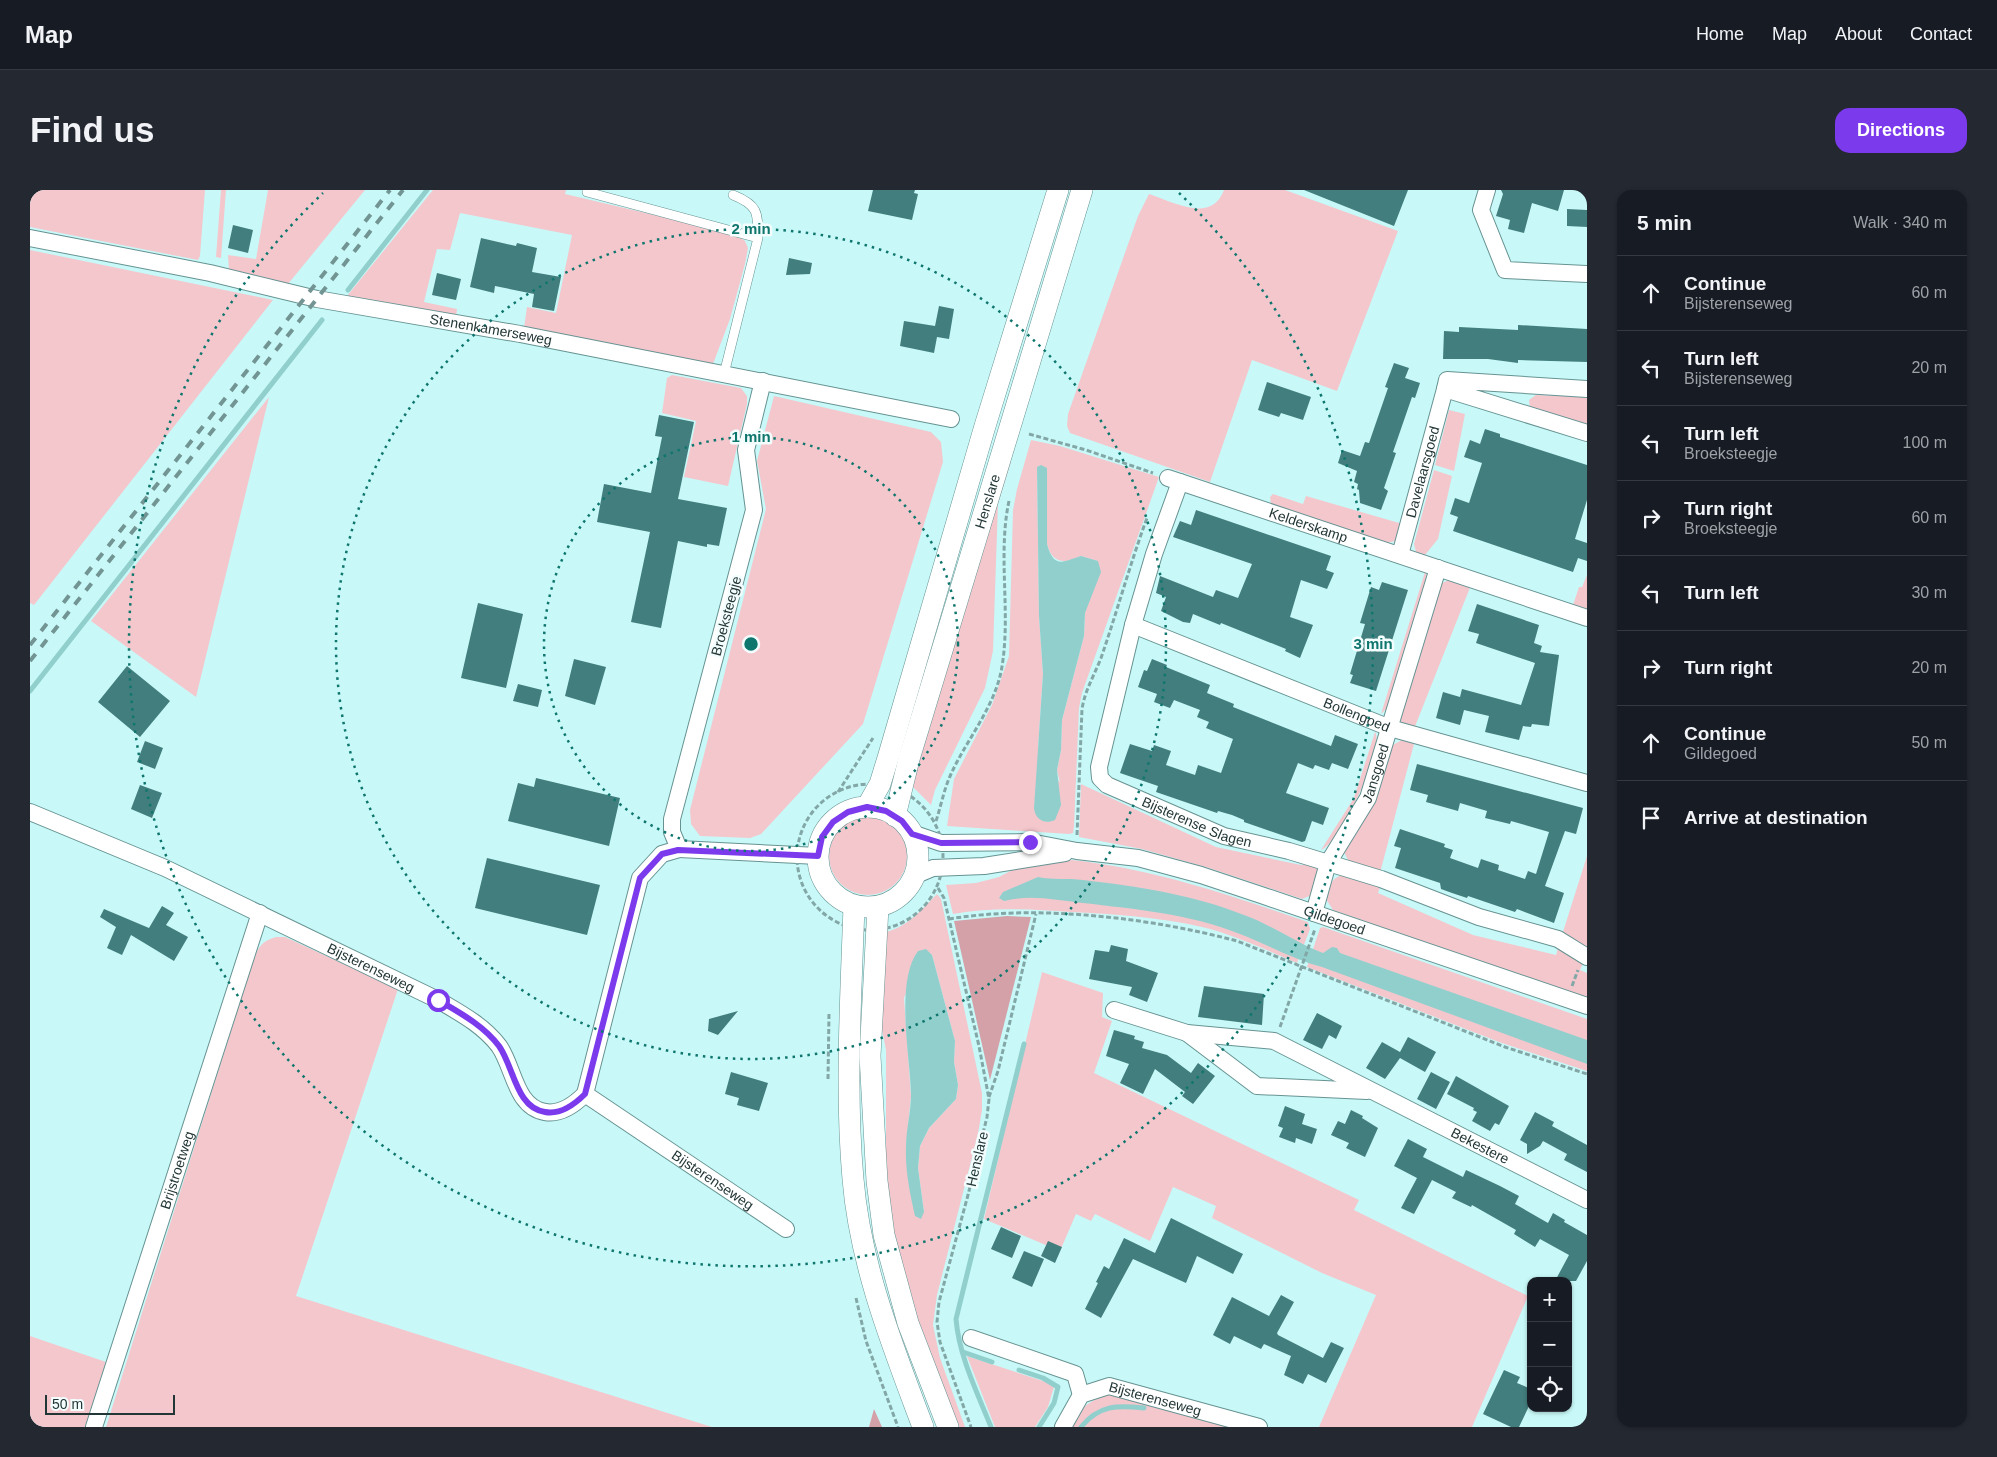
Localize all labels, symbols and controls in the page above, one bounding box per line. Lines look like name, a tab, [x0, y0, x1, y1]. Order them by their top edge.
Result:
text: Map	[25, 21, 73, 48]
text: Home	[1696, 24, 1744, 44]
text: Map	[1772, 24, 1807, 44]
text: About	[1835, 24, 1882, 44]
text: Contact	[1910, 24, 1972, 44]
button: Directions	[1835, 108, 1967, 153]
text: Find us	[30, 110, 154, 149]
text: 5 min	[1637, 211, 1692, 234]
text: Walk · 340 m	[1853, 214, 1947, 231]
text: 2 min	[731, 220, 771, 237]
text: Continue	[1684, 273, 1766, 294]
icon: ahead	[1637, 279, 1665, 307]
text: 60 m	[1911, 284, 1947, 301]
text: Bijsterenseweg	[1684, 295, 1793, 312]
street label: Stenenkamerseweg	[429, 311, 553, 348]
text: Turn left	[1684, 348, 1759, 369]
icon: left	[1637, 354, 1665, 382]
text: 20 m	[1911, 359, 1947, 376]
text: Bijsterenseweg	[1684, 370, 1793, 387]
text: Turn left	[1684, 423, 1759, 444]
street label: Davelaarsgoed	[1402, 424, 1443, 520]
text: 1 min	[731, 428, 771, 445]
icon: left	[1637, 429, 1665, 457]
text: 100 m	[1903, 434, 1947, 451]
text: Broeksteegje	[1684, 445, 1777, 462]
street label: Henslare	[972, 472, 1003, 531]
text: Turn right	[1684, 498, 1772, 519]
street label: Kelderskamp	[1267, 504, 1350, 546]
icon: right	[1637, 504, 1665, 532]
text: 60 m	[1911, 509, 1947, 526]
text: Broeksteegje	[1684, 520, 1777, 537]
street label: Broeksteegje	[708, 574, 744, 658]
icon: left	[1637, 579, 1665, 607]
text: Turn left	[1684, 582, 1759, 603]
text: 30 m	[1911, 584, 1947, 601]
centre of rings	[742, 635, 760, 653]
text: 3 min	[1353, 635, 1393, 652]
icon: right	[1637, 654, 1665, 682]
text: Turn right	[1684, 657, 1772, 678]
text: 20 m	[1911, 659, 1947, 676]
street label: Bollengoed	[1321, 694, 1392, 735]
text: Continue	[1684, 723, 1766, 744]
icon: ahead	[1637, 729, 1665, 757]
text: 50 m	[1911, 734, 1947, 751]
street label: Jansgoed	[1359, 742, 1392, 806]
text: Gildegoed	[1684, 745, 1757, 762]
street label: Bijsterense Slagen	[1140, 793, 1253, 850]
icon: arrive	[1637, 804, 1665, 832]
text: Arrive at destination	[1684, 807, 1868, 828]
route end	[1019, 831, 1042, 854]
street label: Gildegoed	[1302, 902, 1367, 938]
street label: Bijsterenseweg	[325, 940, 417, 996]
route start	[427, 989, 450, 1012]
street label: Bekestere	[1448, 1124, 1512, 1167]
street label: Brijstroetweg	[157, 1129, 197, 1211]
street label: Henslare	[963, 1130, 991, 1188]
street label: Bijsterenseweg	[669, 1147, 757, 1213]
map controls	[1527, 1277, 1572, 1412]
button: +	[1527, 1277, 1572, 1322]
button: −	[1527, 1322, 1572, 1367]
button: locate	[1527, 1367, 1572, 1412]
street label: Bijsterenseweg	[1107, 1378, 1203, 1419]
scale bar	[45, 1392, 175, 1415]
text: 50 m	[52, 1396, 83, 1412]

